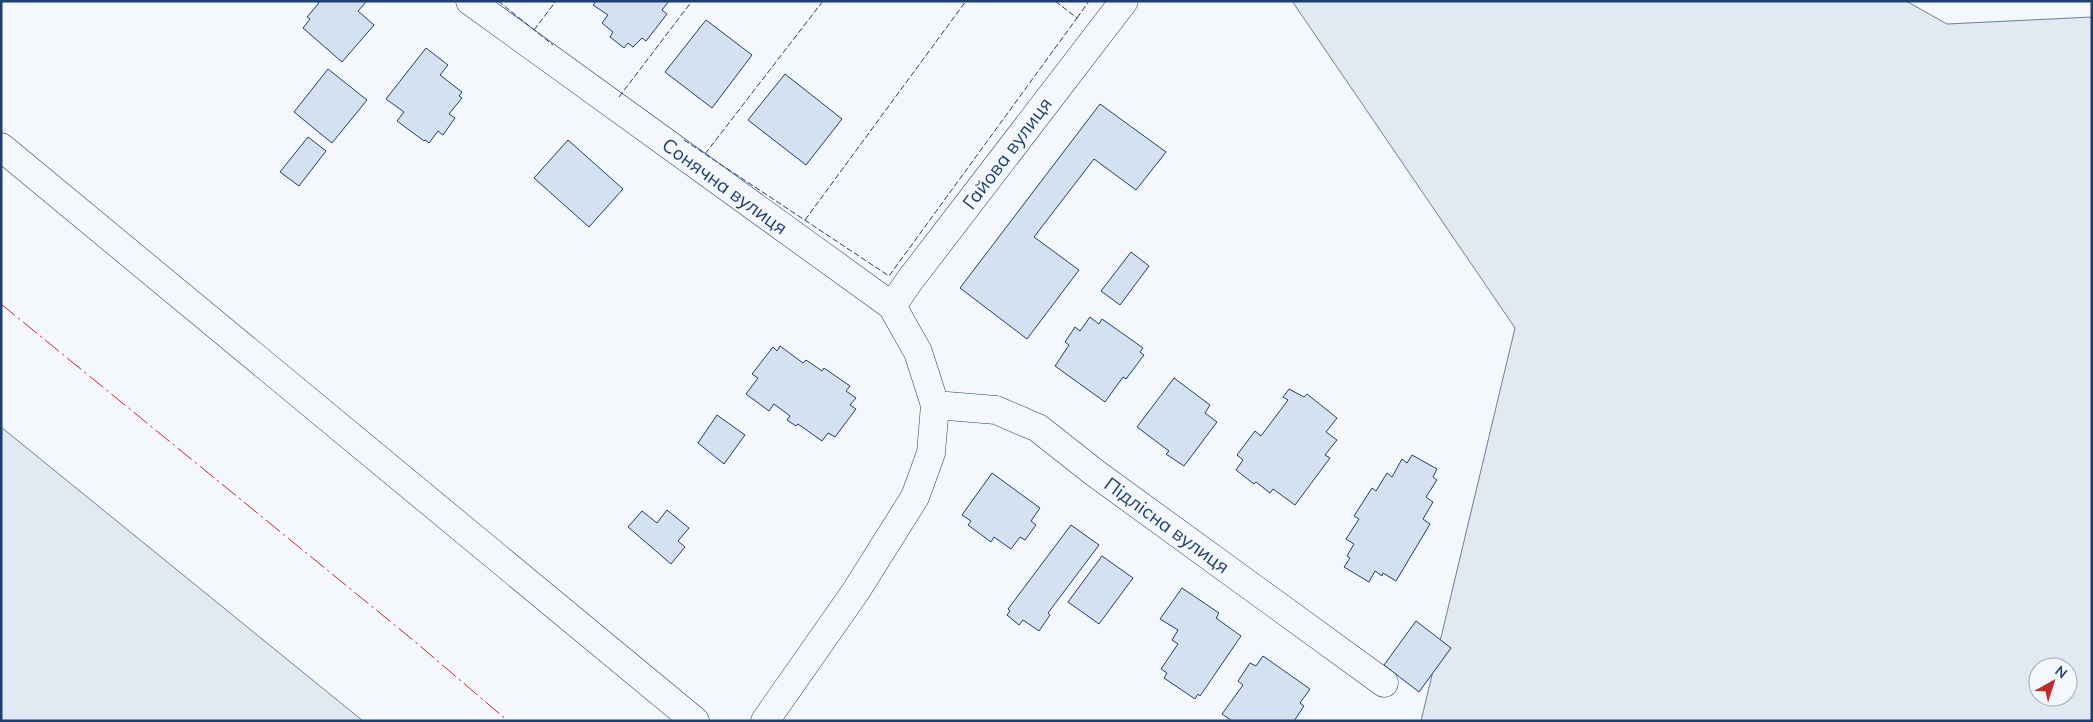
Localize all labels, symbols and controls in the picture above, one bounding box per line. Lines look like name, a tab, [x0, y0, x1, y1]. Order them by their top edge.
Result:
street label: Гайова вулиця	[957, 92, 1057, 214]
street label: Сонячна вулиця	[658, 132, 792, 240]
street label: Підлісна вулиця	[1100, 472, 1234, 578]
north arrow	[2028, 657, 2078, 707]
text: N	[2051, 662, 2071, 682]

